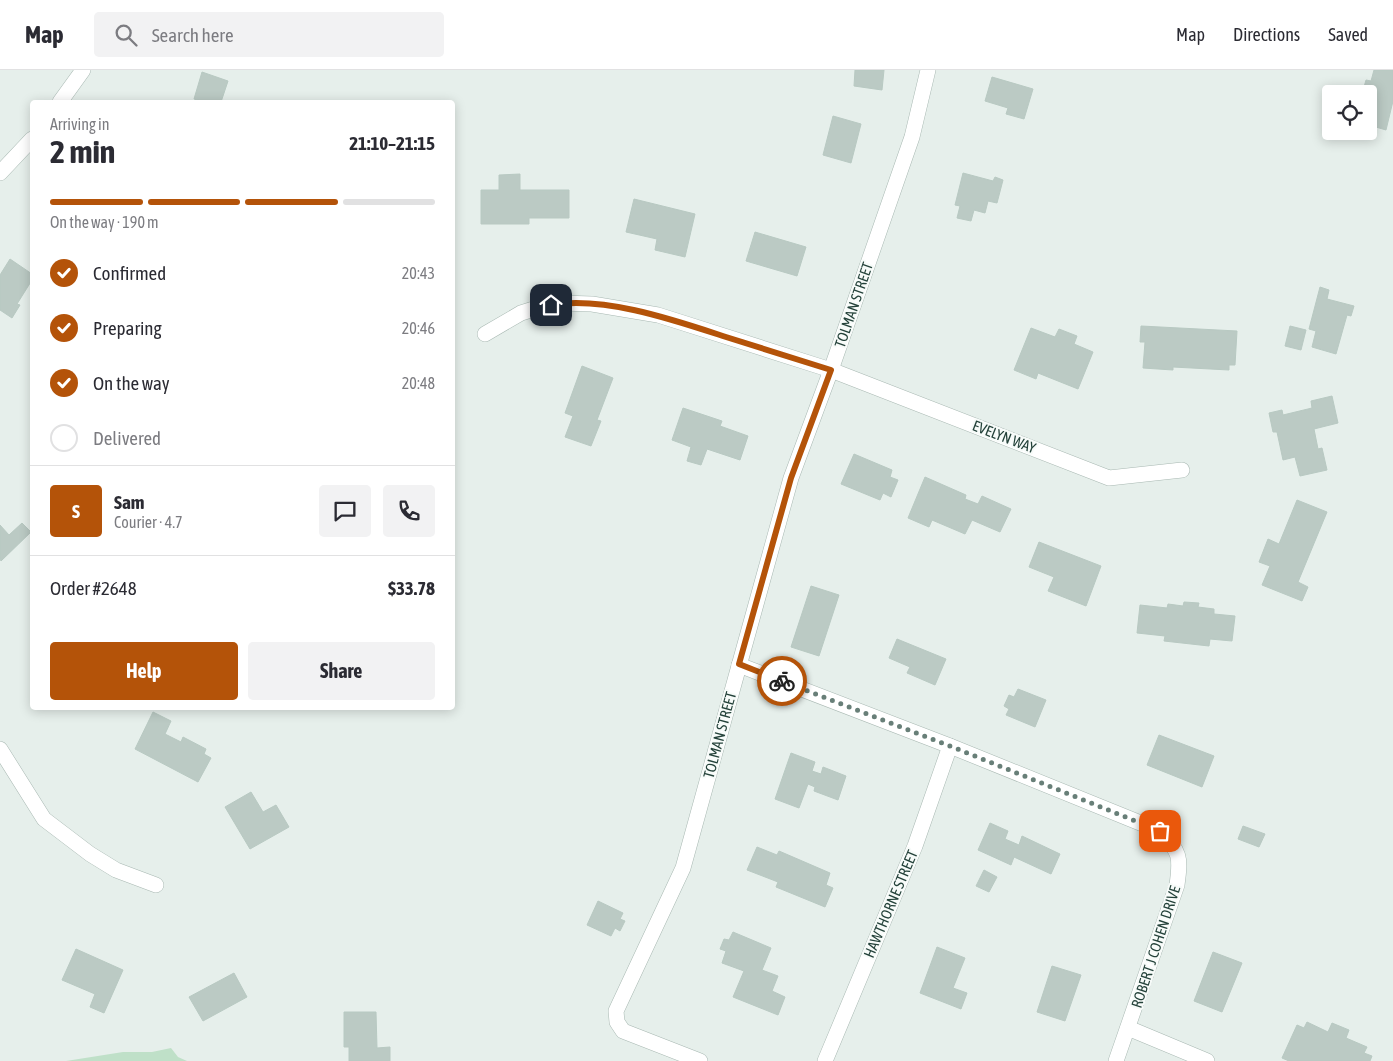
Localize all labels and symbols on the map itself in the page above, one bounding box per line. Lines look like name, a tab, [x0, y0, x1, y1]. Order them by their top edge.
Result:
street label: TOLMAN STREET	[831, 260, 876, 350]
pin	[530, 284, 572, 326]
street label: EVELYN WAY	[970, 417, 1038, 456]
courier	[757, 656, 807, 706]
street label: TOLMAN STREET	[700, 689, 739, 780]
pin	[1139, 810, 1181, 852]
street label: HAWTHORNE STREET	[860, 847, 921, 960]
street label: ROBERT J COHEN DRIVE	[1128, 883, 1183, 1010]

